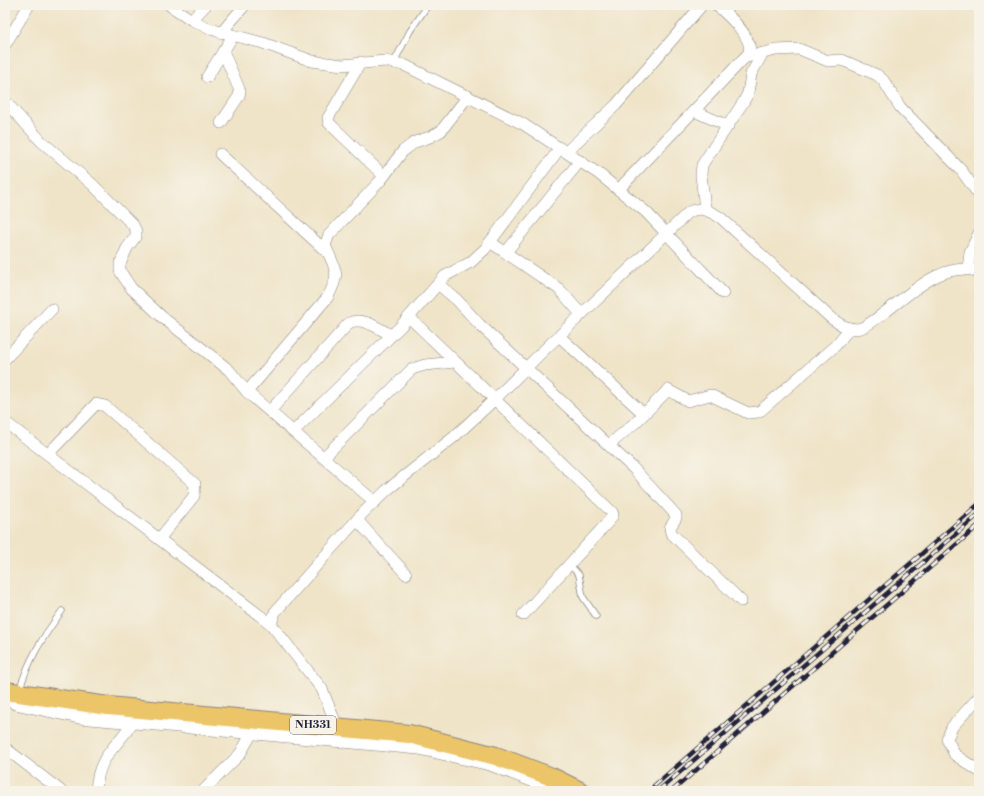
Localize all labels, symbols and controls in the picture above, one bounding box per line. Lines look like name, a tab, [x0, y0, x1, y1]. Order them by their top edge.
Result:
road number: NH331	[290, 716, 336, 734]

